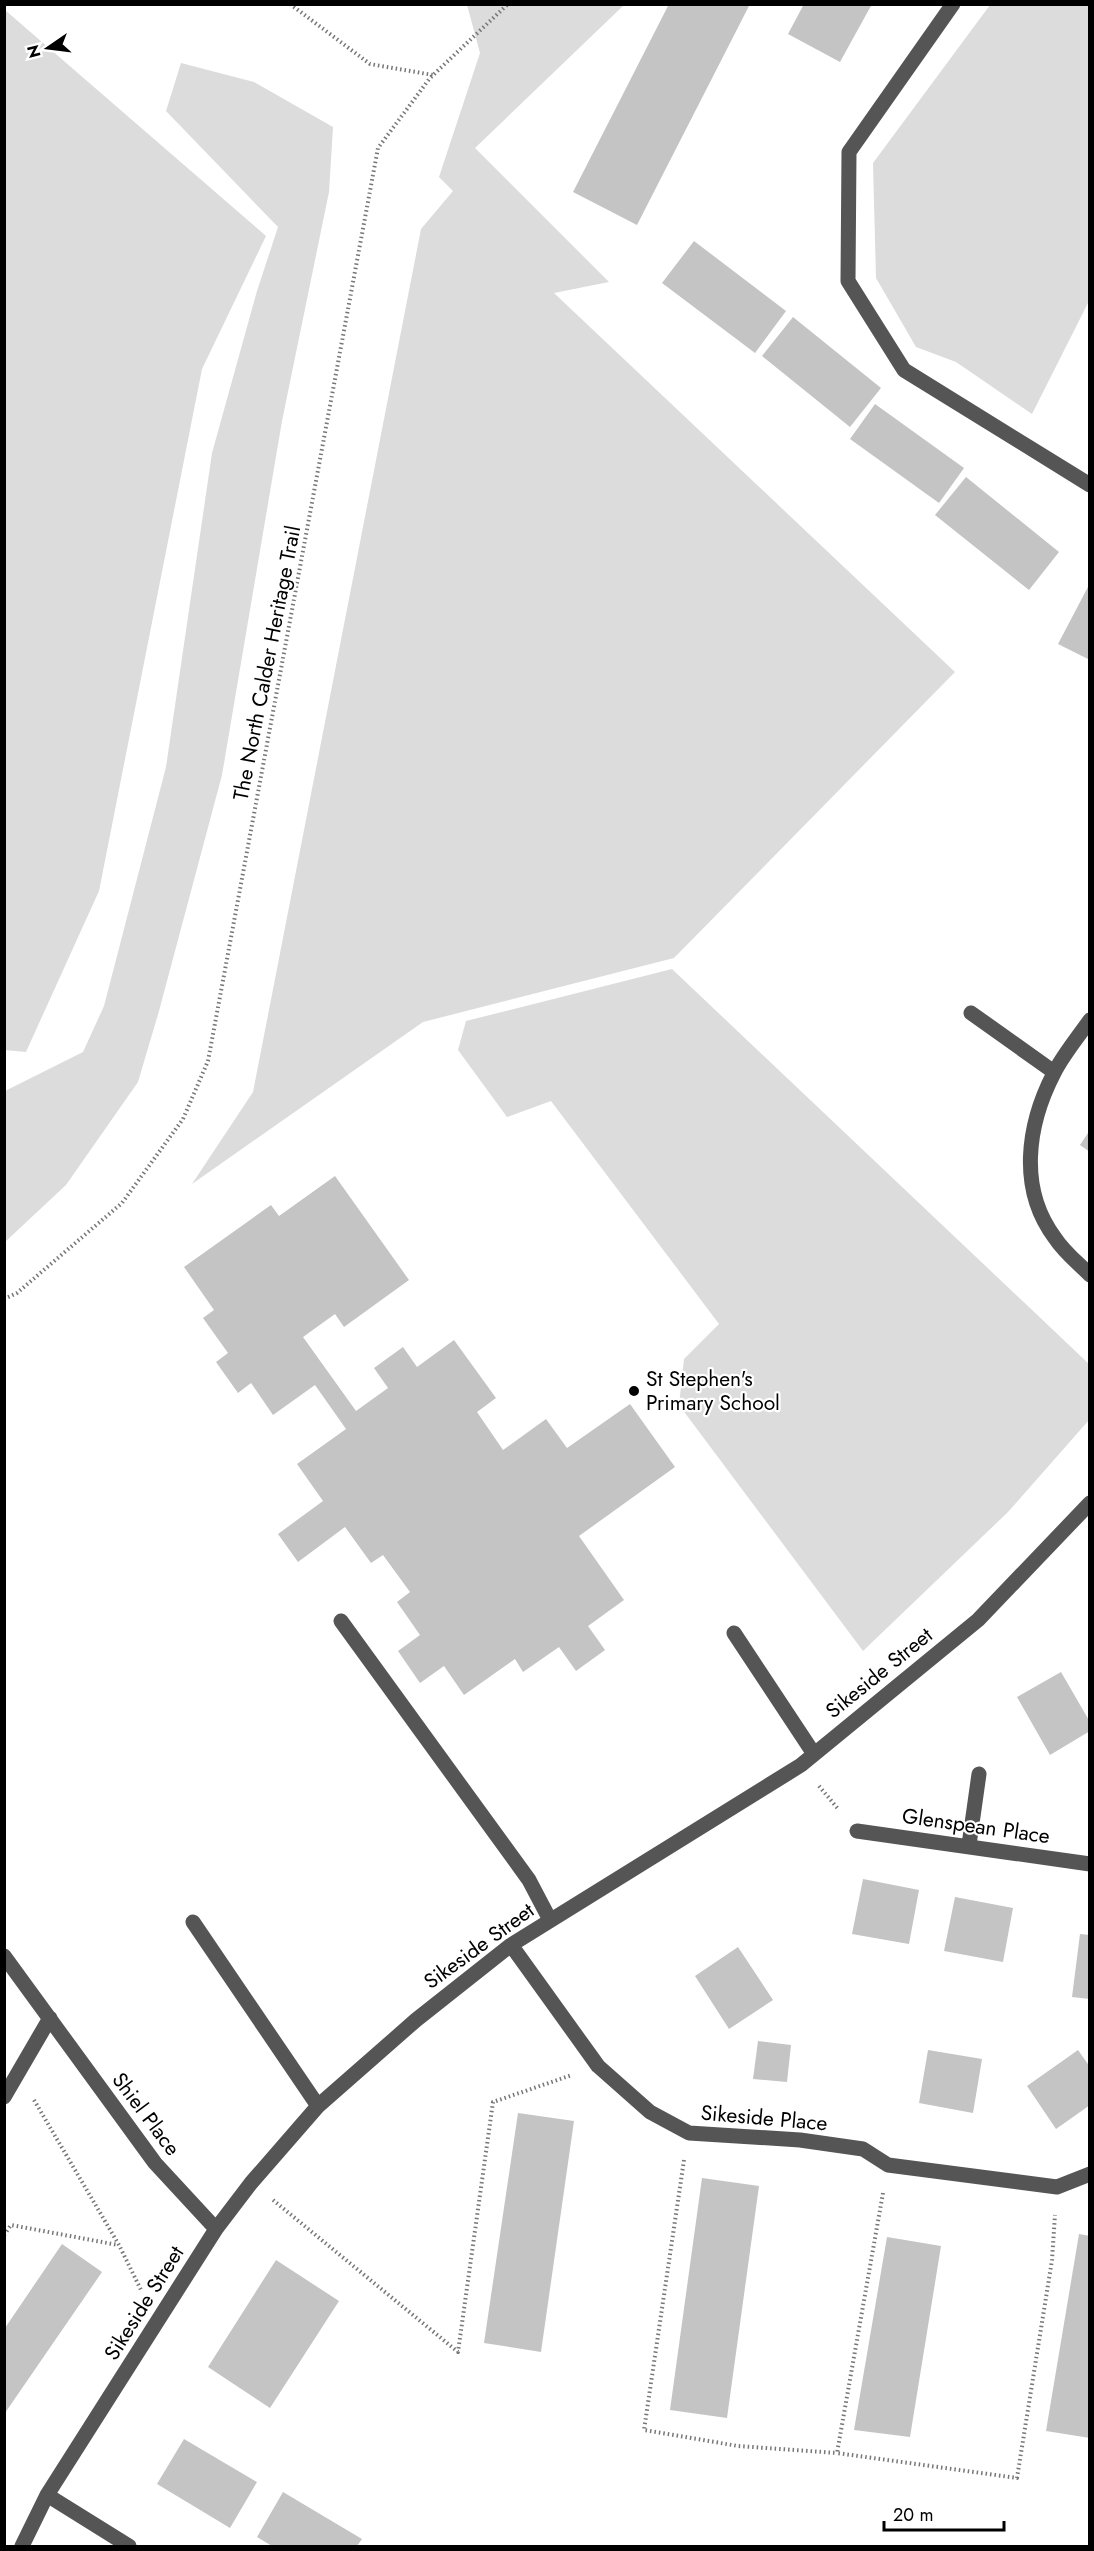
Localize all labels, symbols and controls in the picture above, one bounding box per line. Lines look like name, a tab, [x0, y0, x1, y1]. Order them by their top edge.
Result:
north arrow	[18, 18, 78, 78]
text: N	[21, 43, 47, 60]
street label: The North Calder Heritage Trail	[226, 523, 308, 803]
place label: St Stephen's Primary School	[646, 1364, 780, 1418]
marker: St Stephen's Primary School	[627, 1384, 641, 1398]
street label: Sikeside Street	[819, 1620, 939, 1726]
street label: Glenspean Place	[900, 1801, 1052, 1851]
street label: Sikeside Street	[418, 1896, 540, 1996]
street label: Shiel Place	[105, 2066, 187, 2162]
street label: Sikeside Place	[699, 2098, 829, 2138]
street label: Sikeside Street	[97, 2240, 191, 2366]
scale bar	[884, 2494, 1004, 2532]
text: 20 m	[893, 2502, 933, 2528]

